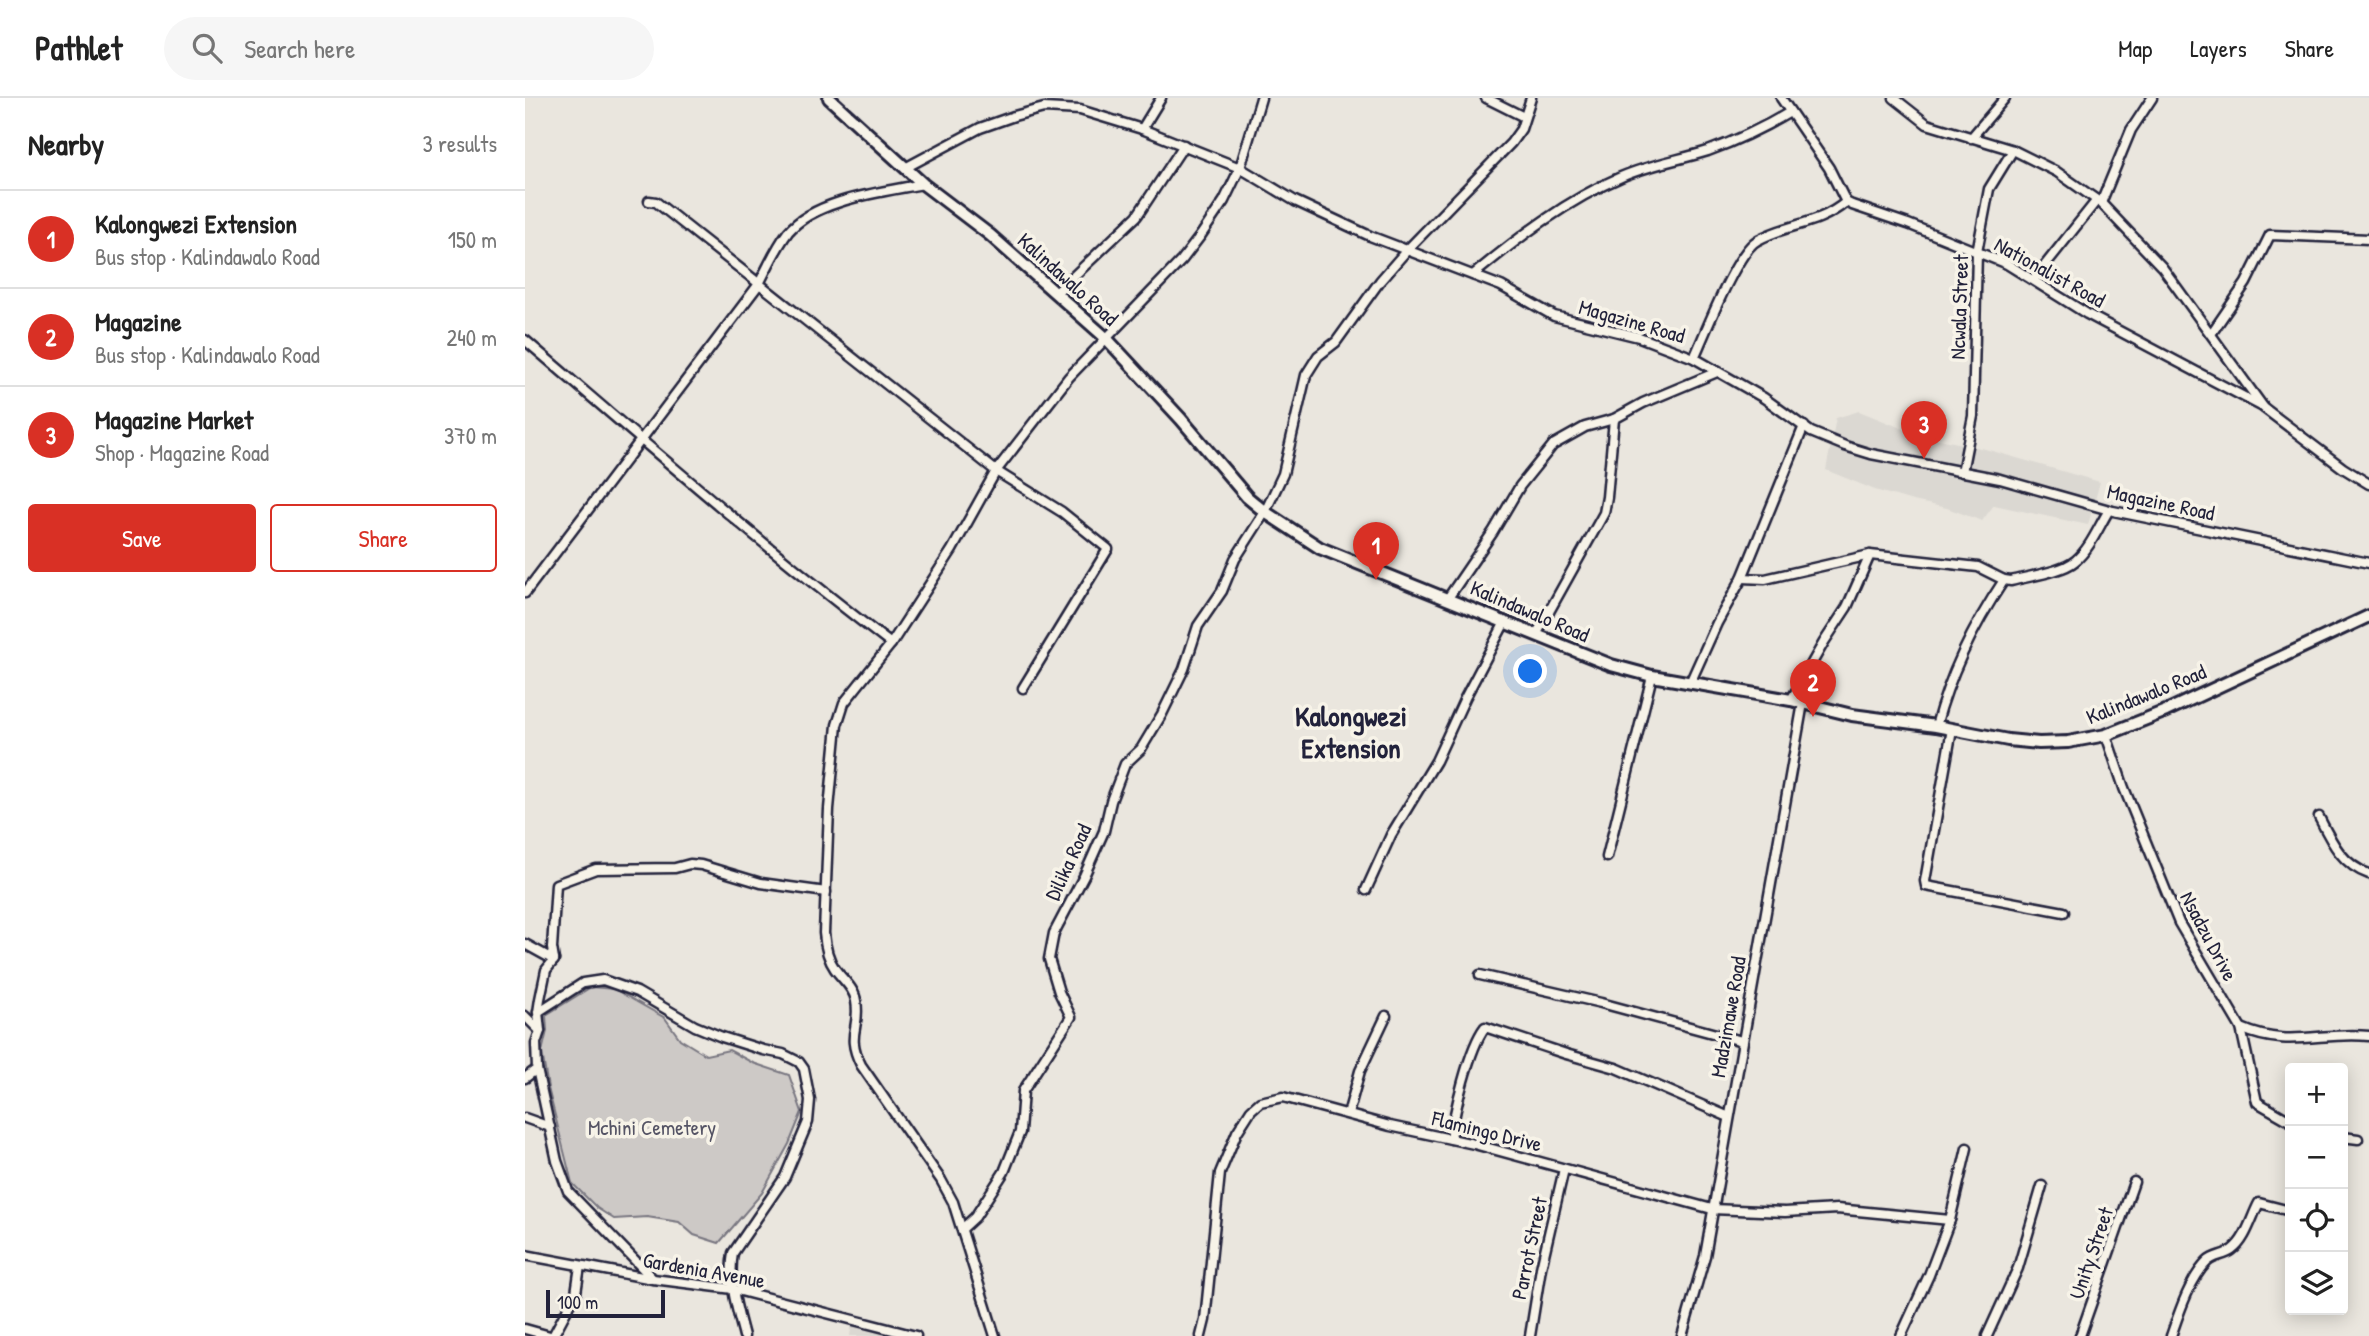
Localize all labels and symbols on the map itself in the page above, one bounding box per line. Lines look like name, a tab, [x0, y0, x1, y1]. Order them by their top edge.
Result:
street label: Kalindawalo Road	[1011, 226, 1125, 332]
street label: Nationalist Road	[1989, 230, 2111, 314]
street label: Ncwala Street	[1943, 253, 1975, 360]
street label: Magazine Road	[1576, 292, 1688, 350]
pin: 3	[1901, 401, 1947, 459]
street label: Magazine Road	[2105, 476, 2217, 528]
pin: 1	[1353, 522, 1399, 580]
street label: Kalindawalo Road	[1466, 573, 1594, 649]
your location	[1513, 654, 1547, 688]
street label: Kalindawalo Road	[2082, 657, 2210, 731]
pin: 2	[1790, 659, 1836, 717]
district label: Kalongwezi Extension	[1295, 697, 1407, 767]
street label: Dilika Road	[1038, 819, 1098, 905]
street label: Nsadzu Drive	[2173, 886, 2245, 986]
street label: Madzimawe Road	[1703, 954, 1753, 1080]
street label: Flamingo Drive	[1428, 1103, 1545, 1159]
park label: Mchini Cemetery	[588, 1113, 716, 1142]
street label: Parrot Street	[1504, 1193, 1554, 1302]
street label: Unity Street	[2062, 1202, 2121, 1303]
street label: Gardenia Avenue	[641, 1245, 767, 1295]
scale bar	[546, 1287, 665, 1319]

